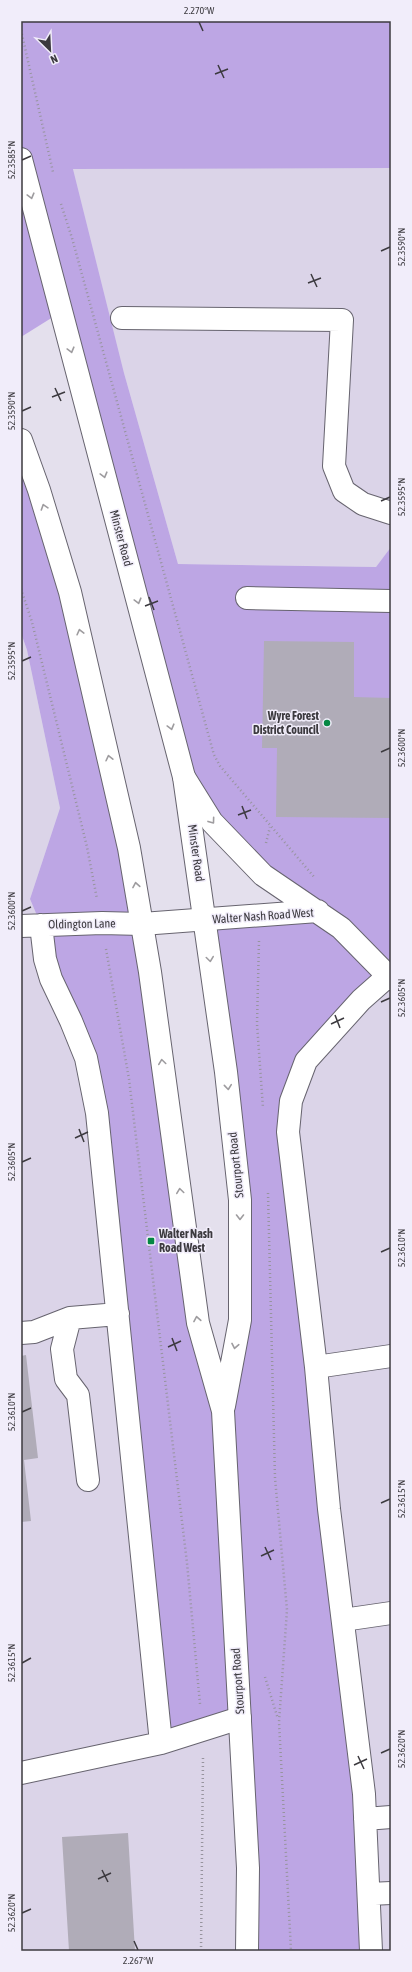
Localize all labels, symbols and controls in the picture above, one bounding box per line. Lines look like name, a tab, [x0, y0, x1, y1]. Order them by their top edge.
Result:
text: 2.270°W	[184, 5, 215, 16]
north arrow	[30, 30, 70, 70]
text: N	[49, 52, 59, 66]
text: 52.3585°N	[6, 141, 17, 179]
one-way arrow	[26, 193, 35, 200]
text: 52.3590°N	[396, 228, 407, 266]
one-way arrow	[66, 346, 75, 353]
text: 52.3590°N	[6, 392, 17, 430]
one-way arrow	[100, 472, 108, 479]
text: 52.3595°N	[396, 478, 407, 516]
one-way arrow	[40, 503, 49, 510]
street label: Minster Road	[107, 508, 135, 568]
one-way arrow	[133, 597, 142, 604]
one-way arrow	[76, 628, 84, 635]
text: 52.3595°N	[6, 642, 17, 680]
place label: Wyre Forest District Council	[253, 709, 320, 737]
marker: Wyre Forest District Council	[322, 718, 332, 728]
one-way arrow	[166, 723, 175, 730]
text: 52.3600°N	[396, 729, 407, 767]
one-way arrow	[106, 755, 114, 761]
one-way arrow	[208, 817, 215, 824]
street label: Minster Road	[185, 823, 207, 883]
one-way arrow	[132, 882, 140, 889]
text: 52.3600°N	[6, 892, 17, 930]
street label: Walter Nash Road West	[212, 905, 315, 927]
street label: Oldington Lane	[48, 916, 116, 932]
one-way arrow	[205, 956, 214, 962]
text: 52.3605°N	[396, 979, 407, 1017]
one-way arrow	[158, 1059, 167, 1065]
one-way arrow	[223, 1084, 232, 1090]
street label: Stourport Road	[226, 1131, 246, 1199]
text: 52.3605°N	[6, 1143, 17, 1181]
one-way arrow	[176, 1188, 185, 1194]
one-way arrow	[236, 1214, 244, 1220]
place label: Walter Nash Road West	[158, 1227, 213, 1255]
text: 52.3610°N	[396, 1229, 407, 1267]
marker: Walter Nash Road West	[146, 1236, 156, 1246]
one-way arrow	[194, 1316, 202, 1323]
one-way arrow	[231, 1343, 240, 1349]
text: 52.3610°N	[6, 1393, 17, 1431]
text: 52.3615°N	[396, 1480, 407, 1518]
text: 52.3615°N	[6, 1644, 17, 1682]
street label: Stourport Road	[229, 1648, 247, 1714]
text: 52.3620°N	[396, 1730, 407, 1768]
text: 52.3620°N	[6, 1894, 17, 1932]
text: 2.267°W	[123, 1955, 154, 1966]

